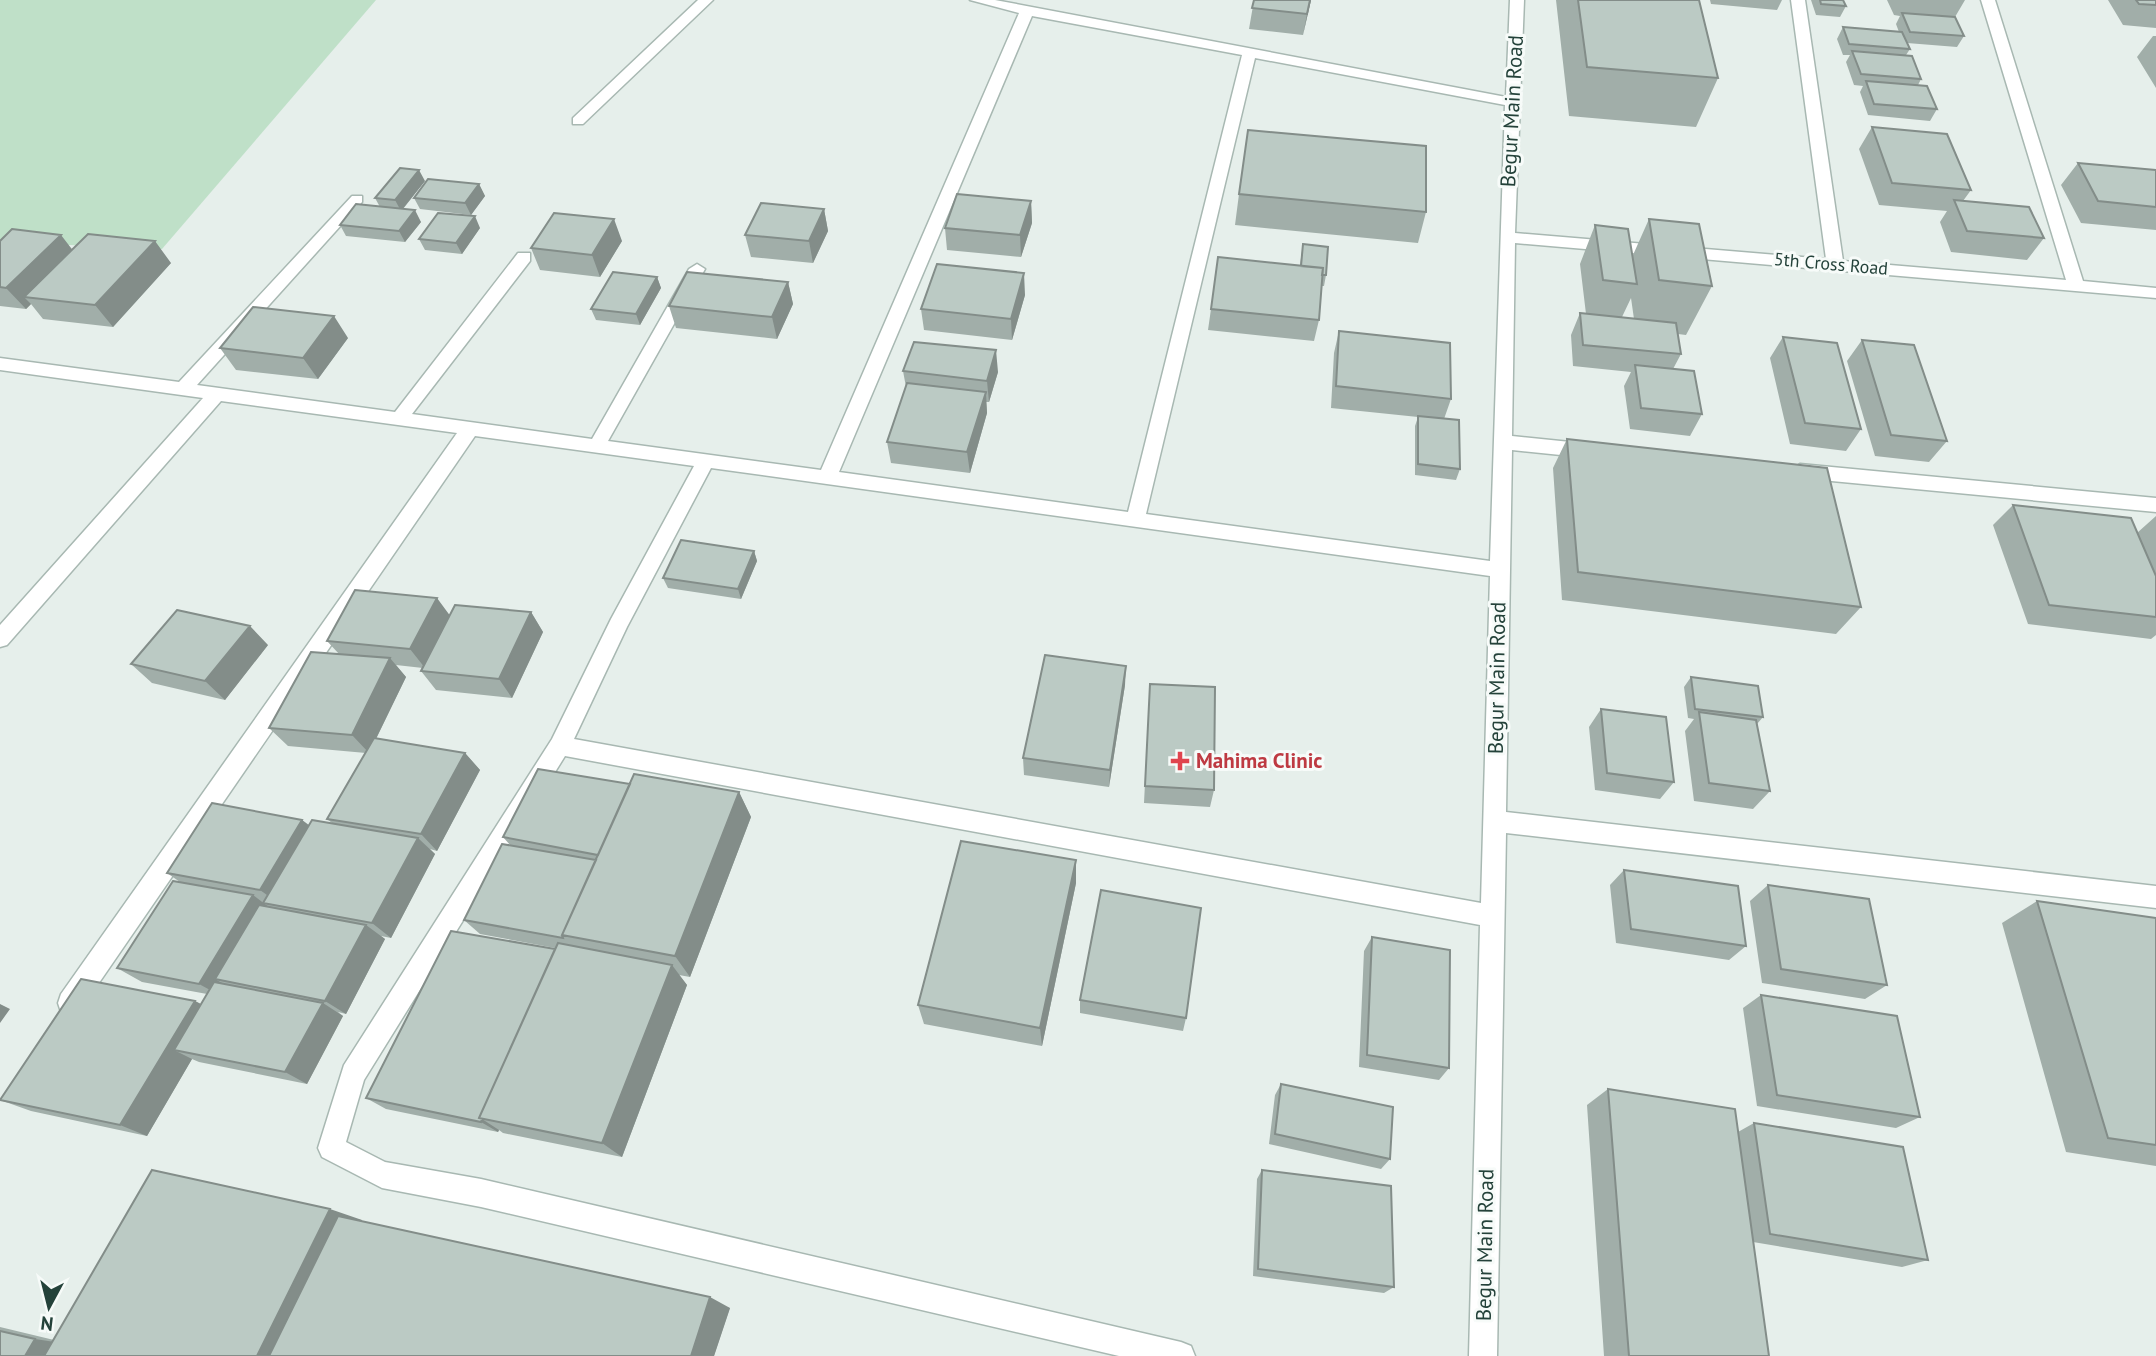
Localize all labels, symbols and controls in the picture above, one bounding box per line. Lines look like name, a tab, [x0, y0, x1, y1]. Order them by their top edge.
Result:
street label: Begur Main Road	[1494, 34, 1529, 188]
street label: 5th Cross Road	[1773, 247, 1889, 280]
street label: Begur Main Road	[1482, 602, 1511, 754]
place label: Mahima Clinic	[1196, 747, 1322, 774]
marker: Mahima Clinic	[1170, 751, 1190, 771]
street label: Begur Main Road	[1470, 1169, 1499, 1321]
north arrow	[14, 1272, 84, 1342]
text: N	[39, 1311, 55, 1337]

